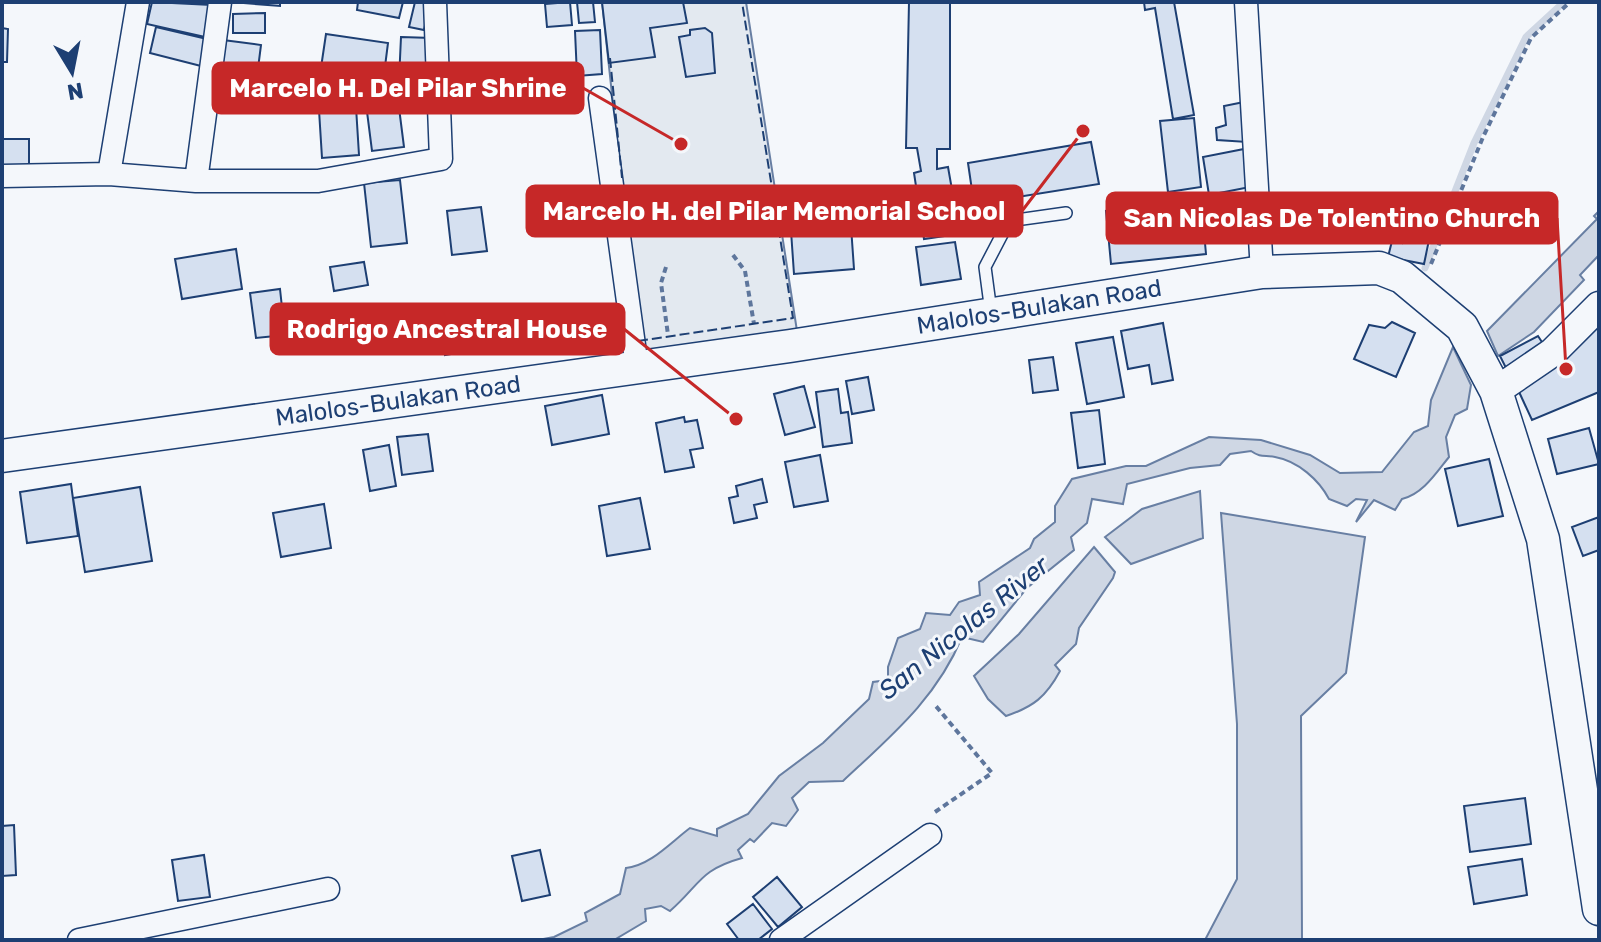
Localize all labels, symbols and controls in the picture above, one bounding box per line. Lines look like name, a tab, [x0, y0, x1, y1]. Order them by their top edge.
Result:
north arrow	[32, 32, 112, 112]
callout: Marcelo H. Del Pilar Shrine	[213, 63, 583, 113]
text: Marcelo H. Del Pilar Shrine	[229, 73, 567, 104]
text: N	[65, 77, 86, 106]
callout: Marcelo H. del Pilar Memorial School	[527, 186, 1022, 236]
callout: San Nicolas De Tolentino Church	[1107, 193, 1557, 243]
text: Marcelo H. del Pilar Memorial School	[543, 196, 1005, 227]
text: San Nicolas De Tolentino Church	[1124, 203, 1540, 234]
street label: Malolos-Bulakan Road	[915, 274, 1164, 340]
callout: Rodrigo Ancestral House	[271, 304, 624, 354]
text: Rodrigo Ancestral House	[287, 314, 607, 345]
street label: Malolos-Bulakan Road	[274, 370, 523, 432]
water label: San Nicolas River	[873, 549, 1056, 706]

